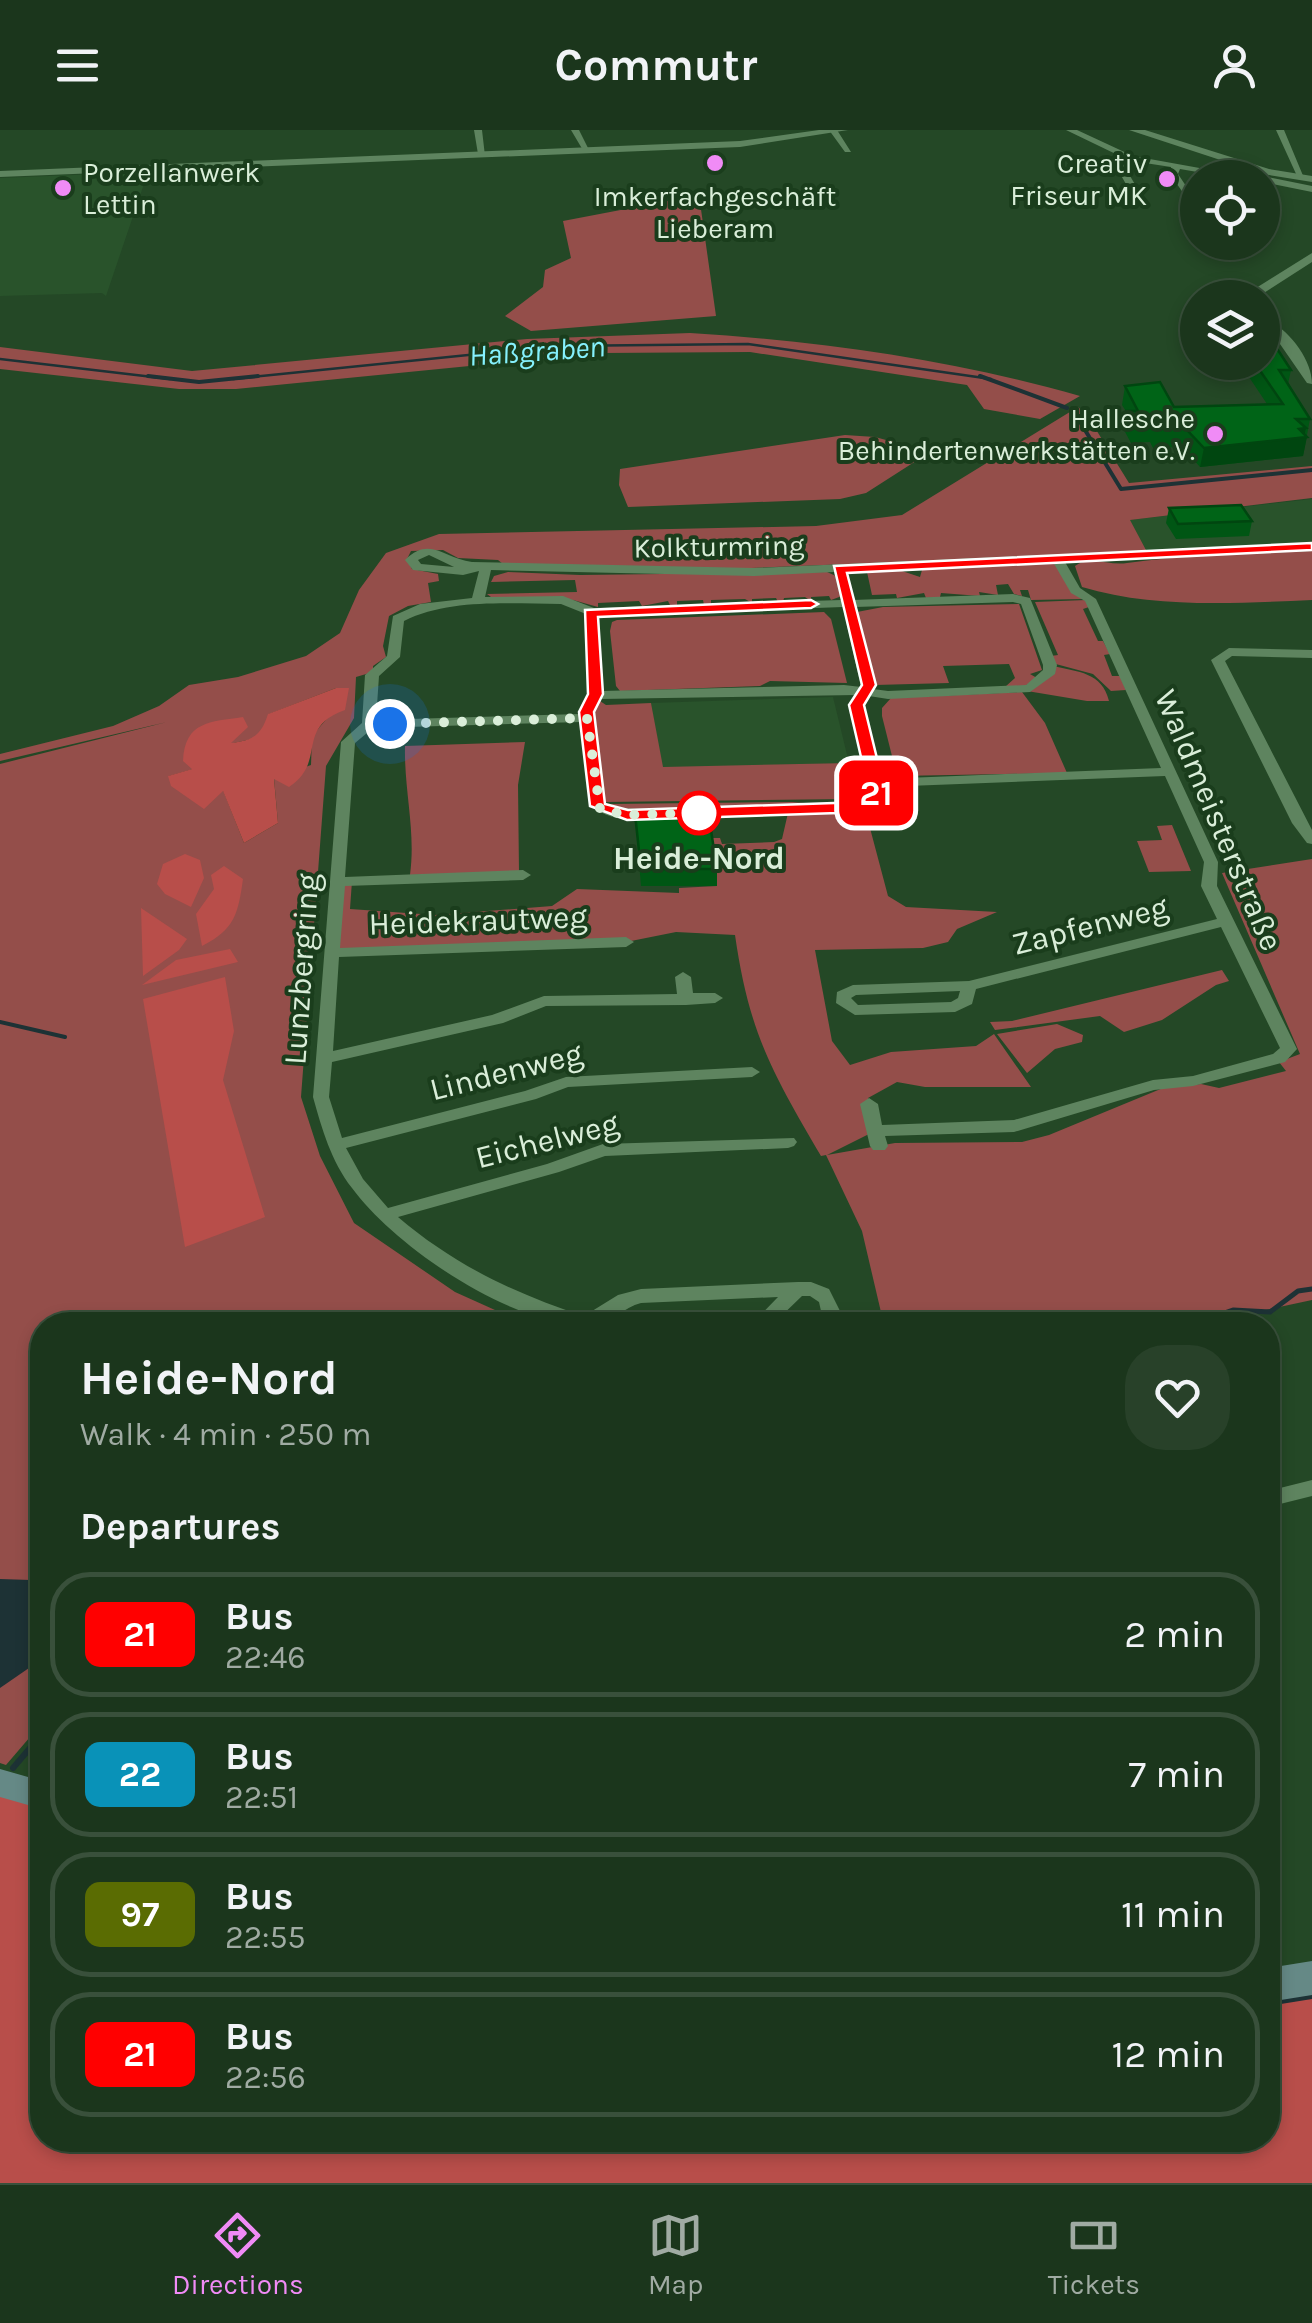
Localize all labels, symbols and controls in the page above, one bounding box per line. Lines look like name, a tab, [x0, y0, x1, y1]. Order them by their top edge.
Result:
icon: menu	[50, 38, 105, 93]
icon: person	[1207, 38, 1262, 93]
text: Commutr	[554, 39, 758, 91]
place label: Creativ Friseur MK	[1010, 147, 1147, 212]
marker: Imkerfachgeschäft Lieberam	[704, 152, 726, 174]
place label: Porzellanwerk Lettin	[83, 156, 260, 221]
map controls	[1180, 160, 1280, 380]
button: locate	[1180, 160, 1280, 260]
marker: Creativ Friseur MK	[1156, 168, 1178, 190]
marker: Porzellanwerk Lettin	[52, 177, 74, 199]
place label: Imkerfachgeschäft Lieberam	[594, 180, 836, 245]
button: layers	[1180, 280, 1280, 380]
water label: Haßgraben	[468, 328, 606, 374]
place label: Hallesche Behindertenwerkstätten e.V.	[838, 402, 1195, 467]
marker: Hallesche Behindertenwerkstätten e.V.	[1204, 423, 1226, 445]
street label: Kolkturmring	[633, 529, 805, 564]
street label: Waldmeisterstraße	[1147, 684, 1290, 956]
your location	[365, 699, 415, 749]
line badge: 21	[831, 760, 921, 826]
text: 21	[859, 773, 893, 814]
marker: Heide-Nord	[678, 792, 720, 834]
place label: Heide-Nord	[613, 840, 785, 877]
street label: Lunzbergring	[276, 872, 327, 1066]
street label: Zapfenweg	[1008, 888, 1172, 963]
street label: Heidekrautweg	[368, 898, 588, 943]
street label: Lindenweg	[426, 1035, 586, 1108]
street label: Eichelweg	[472, 1105, 623, 1176]
button: heart	[1125, 1345, 1230, 1450]
text: Heide-Nord	[80, 1350, 338, 1406]
text: Walk · 4 min · 250 m	[80, 1416, 371, 1453]
text: Departures	[80, 1504, 280, 1549]
text: Bus	[225, 1594, 294, 1639]
text: 2 min	[1124, 1612, 1225, 1657]
text: 21	[123, 1614, 157, 1655]
text: 22:46	[225, 1639, 306, 1676]
text: Bus	[225, 1734, 294, 1779]
text: 7 min	[1128, 1752, 1225, 1797]
text: 22	[119, 1754, 161, 1795]
text: 22:51	[225, 1779, 298, 1816]
text: Bus	[225, 1874, 294, 1919]
text: 11 min	[1121, 1892, 1225, 1937]
text: 97	[121, 1894, 159, 1935]
text: 22:55	[225, 1919, 306, 1956]
text: Bus	[225, 2014, 294, 2059]
text: 12 min	[1112, 2032, 1225, 2077]
text: 21	[123, 2034, 157, 2075]
text: 22:56	[225, 2059, 306, 2096]
tab: Directions	[172, 2208, 304, 2301]
tab: Map	[648, 2208, 703, 2301]
tab: Tickets	[1048, 2208, 1140, 2301]

